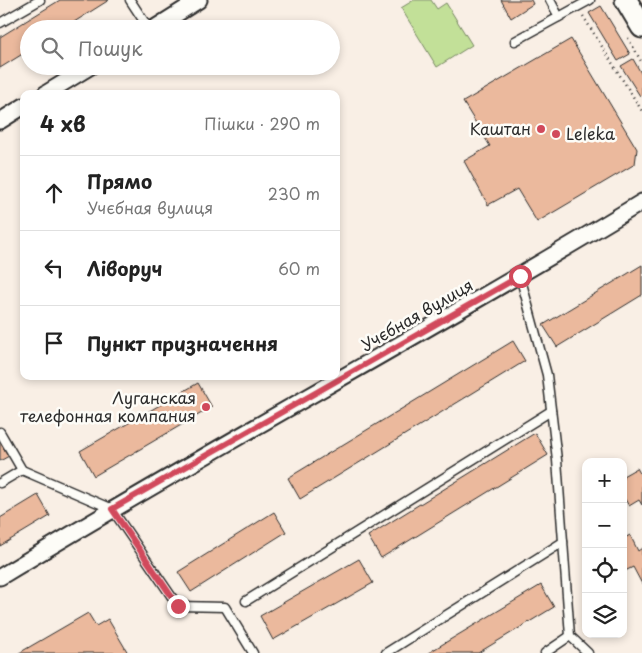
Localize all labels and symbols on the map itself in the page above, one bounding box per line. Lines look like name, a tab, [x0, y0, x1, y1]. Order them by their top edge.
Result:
place label: Каштан	[470, 116, 531, 140]
place label: Leleka	[566, 121, 615, 145]
marker: Каштан	[535, 123, 547, 135]
marker: Leleka	[550, 128, 562, 140]
route start	[509, 265, 532, 288]
street label: Учєбная вулиця	[356, 272, 477, 356]
place label: Луганская телефонная компания	[20, 385, 196, 427]
marker: Луганская телефонная компания	[200, 401, 212, 413]
route end	[167, 595, 190, 618]

